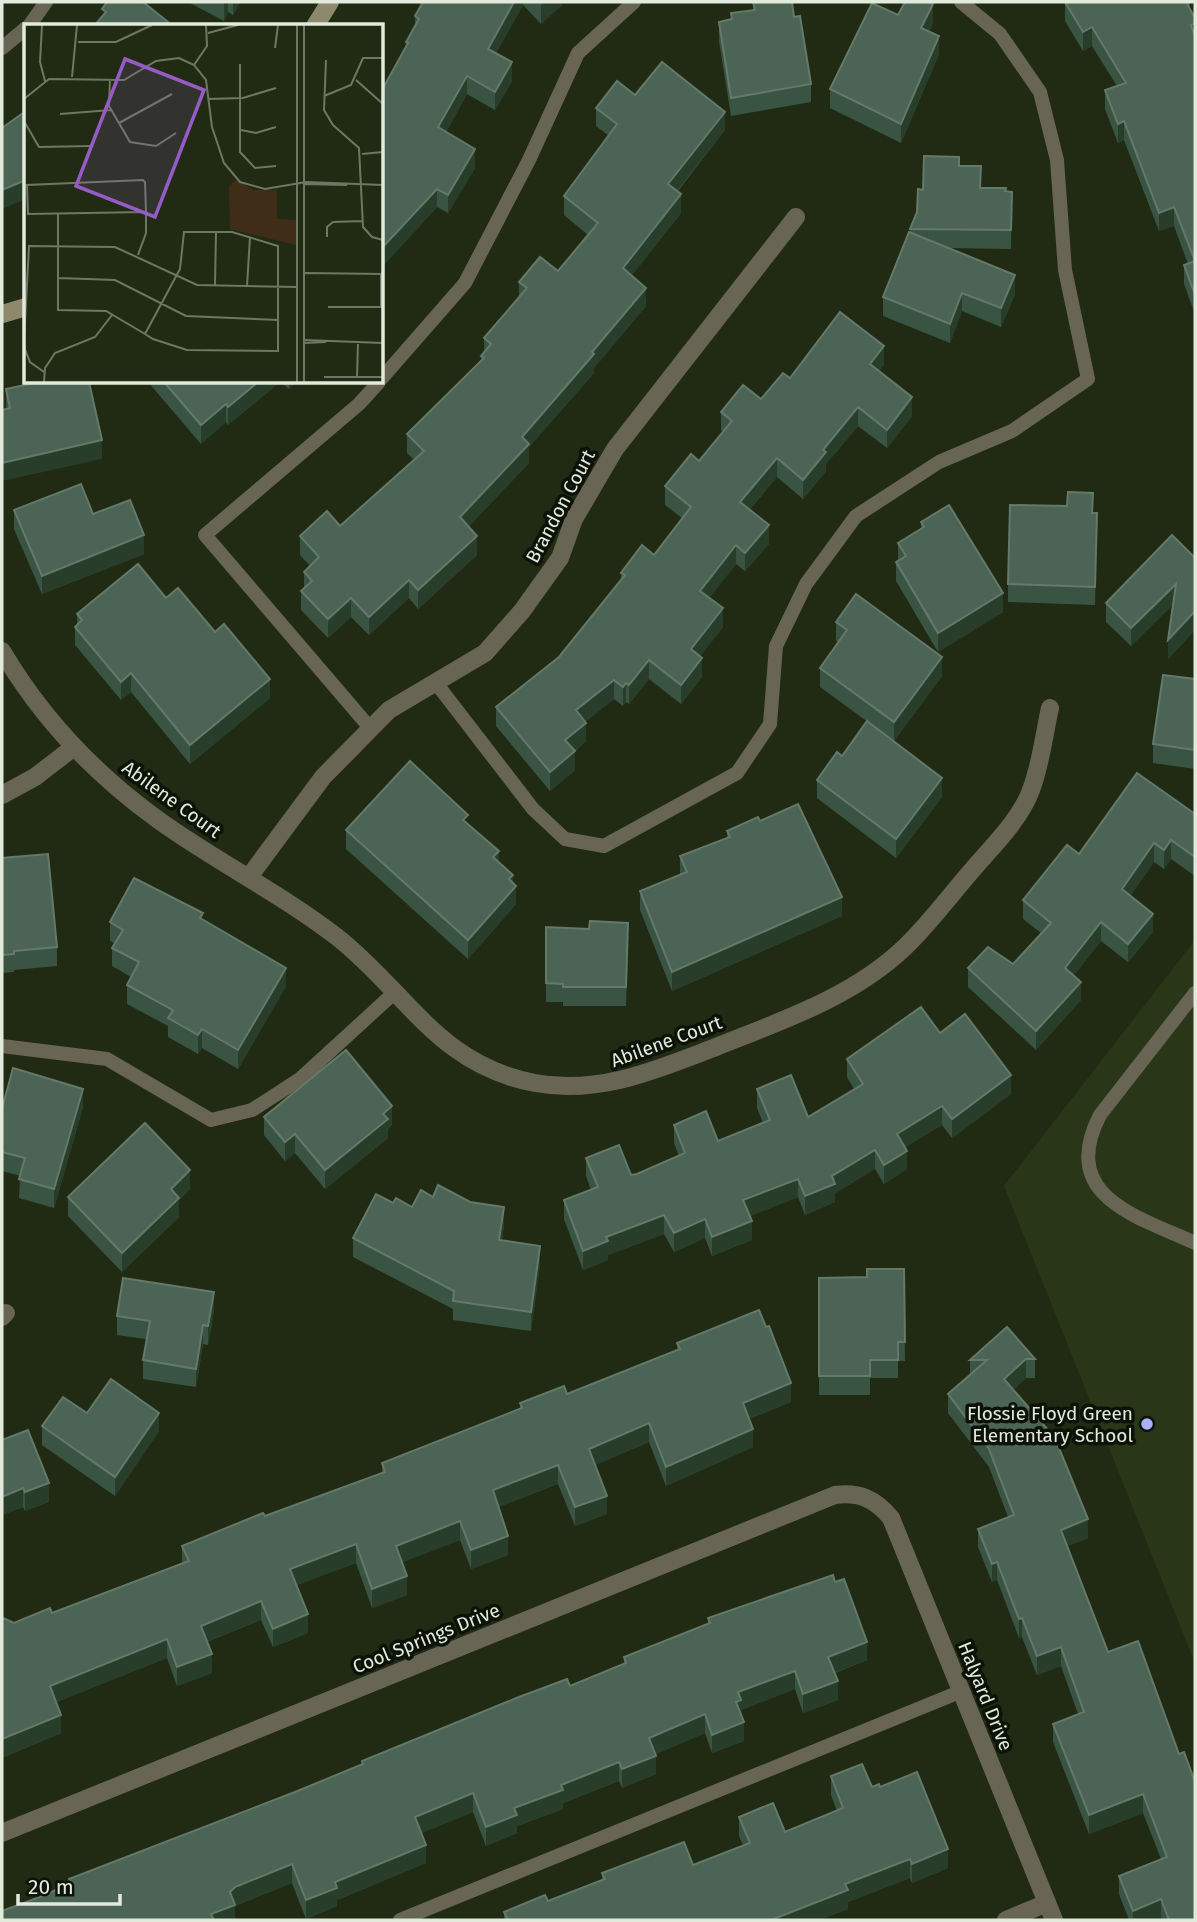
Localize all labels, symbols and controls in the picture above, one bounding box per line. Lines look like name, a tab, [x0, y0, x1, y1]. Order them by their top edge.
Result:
inset map	[24, 24, 383, 383]
street label: Brandon Court	[521, 446, 600, 567]
street label: Abilene Court	[118, 756, 226, 843]
street label: Abilene Court	[608, 1011, 725, 1072]
place label: Flossie Floyd Green Elementary School	[967, 1402, 1133, 1447]
marker: Flossie Floyd Green Elementary School	[1139, 1416, 1155, 1432]
street label: Cool Springs Drive	[349, 1598, 503, 1678]
street label: Halyard Drive	[953, 1638, 1018, 1754]
scale bar	[18, 1862, 119, 1906]
text: 20 m	[28, 1874, 74, 1900]

